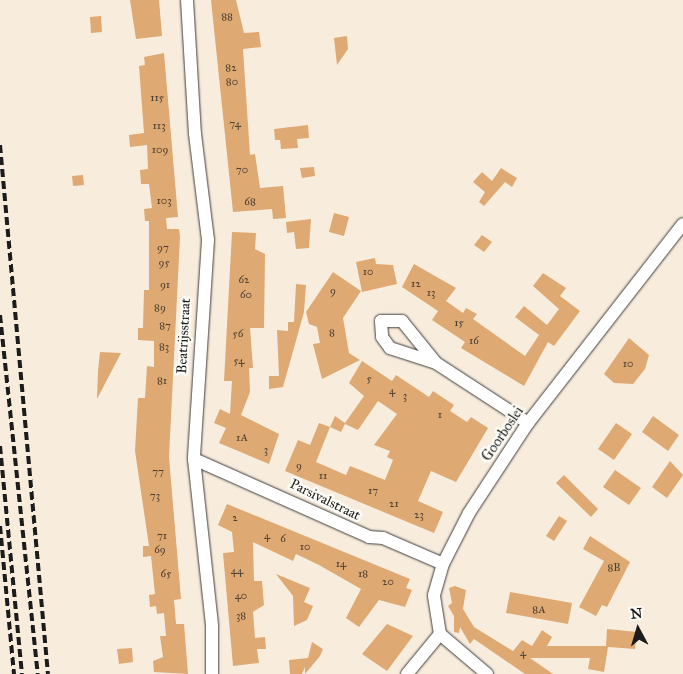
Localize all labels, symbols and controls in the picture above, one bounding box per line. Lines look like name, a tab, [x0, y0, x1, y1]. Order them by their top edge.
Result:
house number: 88	[221, 10, 233, 24]
house number: 82	[225, 61, 237, 75]
house number: 80	[226, 75, 238, 89]
house number: 115	[150, 91, 164, 105]
house number: 74	[229, 117, 241, 131]
house number: 113	[152, 119, 166, 133]
house number: 109	[152, 143, 168, 157]
house number: 70	[236, 163, 248, 177]
house number: 103	[156, 194, 172, 208]
house number: 68	[244, 195, 256, 209]
house number: 97	[157, 241, 169, 255]
house number: 95	[158, 256, 170, 270]
house number: 10	[363, 265, 373, 279]
house number: 62	[238, 273, 250, 287]
house number: 12	[411, 277, 421, 291]
house number: 91	[160, 278, 170, 292]
house number: 9	[330, 284, 336, 298]
house number: 13	[427, 286, 435, 300]
house number: 60	[240, 288, 252, 302]
street label: Beatrijsstraat	[174, 298, 194, 374]
house number: 89	[154, 301, 166, 315]
house number: 15	[454, 316, 464, 330]
house number: 87	[159, 319, 171, 333]
house number: 8	[329, 326, 335, 340]
house number: 56	[233, 327, 243, 341]
house number: 16	[469, 334, 479, 348]
house number: 83	[159, 340, 169, 354]
house number: 54	[234, 354, 244, 368]
house number: 10	[623, 357, 633, 371]
house number: 5	[366, 372, 372, 386]
house number: 81	[157, 374, 167, 388]
house number: 4	[389, 384, 395, 398]
house number: 3	[403, 389, 407, 403]
street label: Goorboslei	[479, 403, 527, 465]
house number: 1	[438, 408, 442, 422]
house number: 1A	[236, 431, 248, 445]
house number: 3	[264, 443, 268, 457]
house number: 9	[296, 459, 302, 473]
house number: 77	[152, 465, 164, 479]
house number: 11	[319, 469, 327, 483]
street label: Parsivalstraat	[287, 476, 363, 524]
house number: 17	[368, 484, 378, 498]
house number: 73	[150, 489, 160, 503]
house number: 21	[389, 497, 399, 511]
house number: 23	[414, 508, 424, 522]
house number: 2	[232, 511, 238, 525]
house number: 71	[157, 529, 167, 543]
house number: 4	[264, 529, 270, 543]
house number: 6	[280, 532, 286, 546]
house number: 10	[300, 540, 310, 554]
house number: 69	[154, 543, 166, 557]
house number: 14	[336, 557, 346, 571]
house number: 8B	[607, 561, 621, 575]
house number: 44	[231, 564, 243, 578]
house number: 65	[161, 567, 171, 581]
house number: 18	[358, 567, 368, 581]
house number: 20	[382, 575, 394, 589]
house number: 40	[235, 589, 247, 603]
house number: 8A	[532, 603, 546, 617]
north arrow	[613, 604, 663, 654]
text: N	[630, 605, 643, 623]
house number: 38	[236, 609, 246, 623]
house number: 4	[520, 646, 526, 660]

